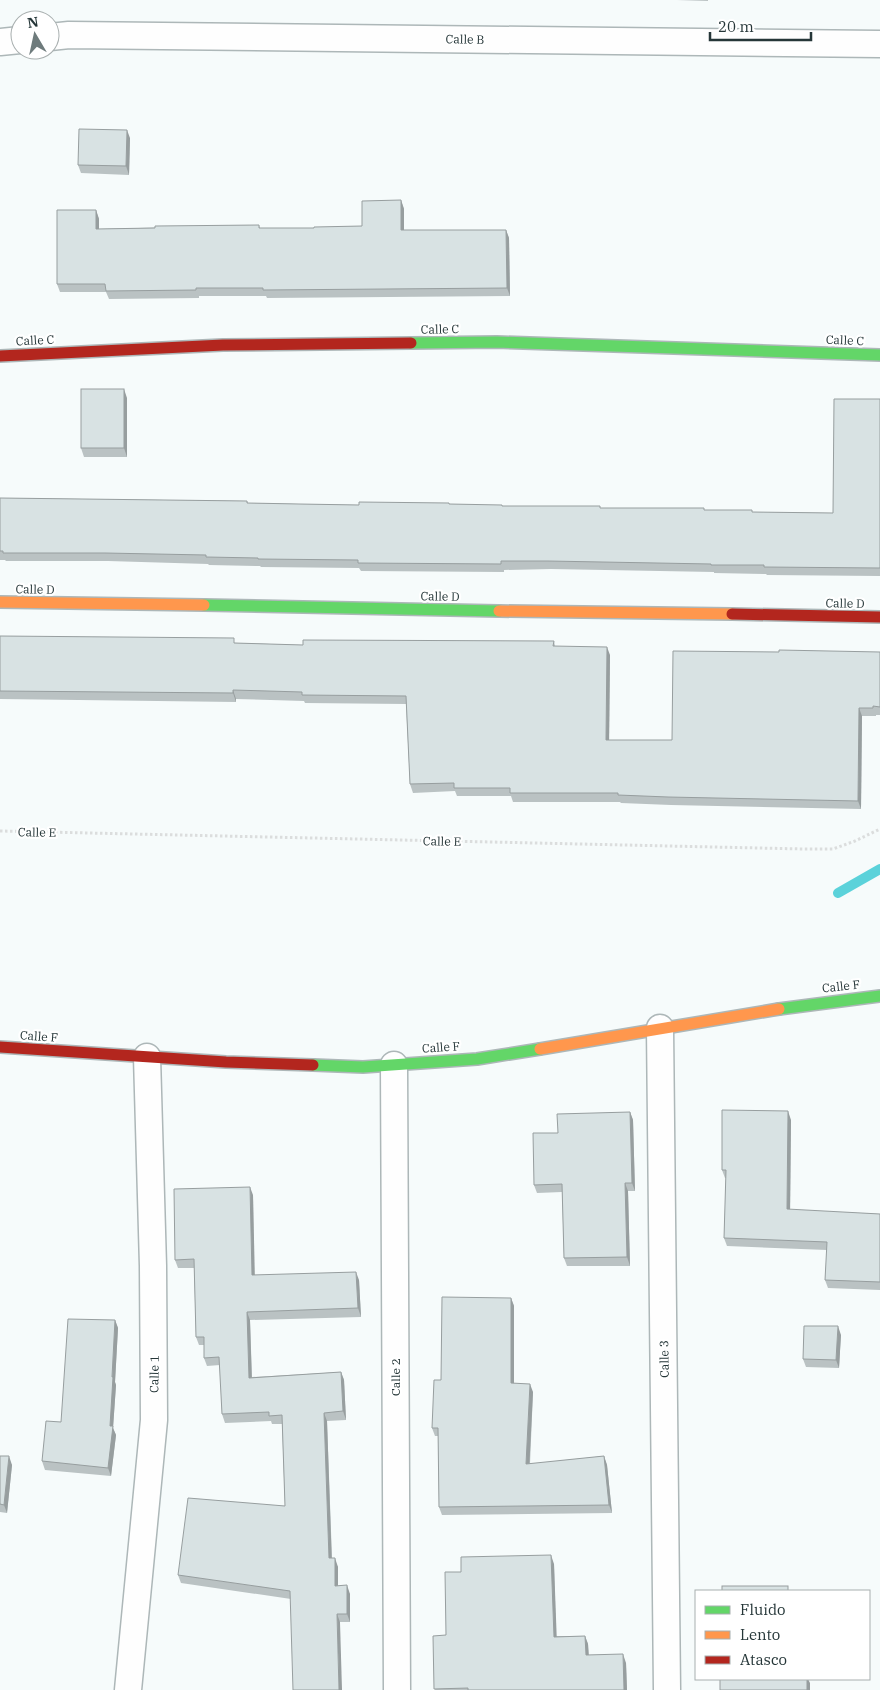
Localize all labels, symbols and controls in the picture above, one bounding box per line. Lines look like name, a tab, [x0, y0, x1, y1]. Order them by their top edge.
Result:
north arrow	[10, 10, 60, 60]
scale bar	[710, 10, 811, 42]
text: N	[26, 12, 40, 32]
text: 20 m	[718, 17, 754, 36]
street label: Calle B	[446, 31, 484, 47]
street label: Calle C	[421, 321, 460, 337]
street label: Calle C	[15, 331, 55, 348]
street label: Calle C	[826, 332, 865, 348]
street label: Calle D	[15, 581, 55, 597]
street label: Calle D	[420, 588, 460, 604]
street label: Calle D	[825, 595, 865, 611]
street label: Calle E	[18, 824, 56, 840]
street label: Calle E	[423, 833, 461, 849]
street label: Calle F	[821, 977, 861, 995]
street label: Calle F	[19, 1027, 59, 1045]
street label: Calle F	[421, 1038, 461, 1056]
street label: Calle 3	[656, 1340, 672, 1378]
street label: Calle 1	[146, 1355, 162, 1393]
street label: Calle 2	[388, 1358, 403, 1396]
legend	[695, 1590, 870, 1680]
text: Fluido	[740, 1600, 785, 1619]
text: Lento	[740, 1625, 780, 1644]
text: Atasco	[740, 1650, 787, 1669]

